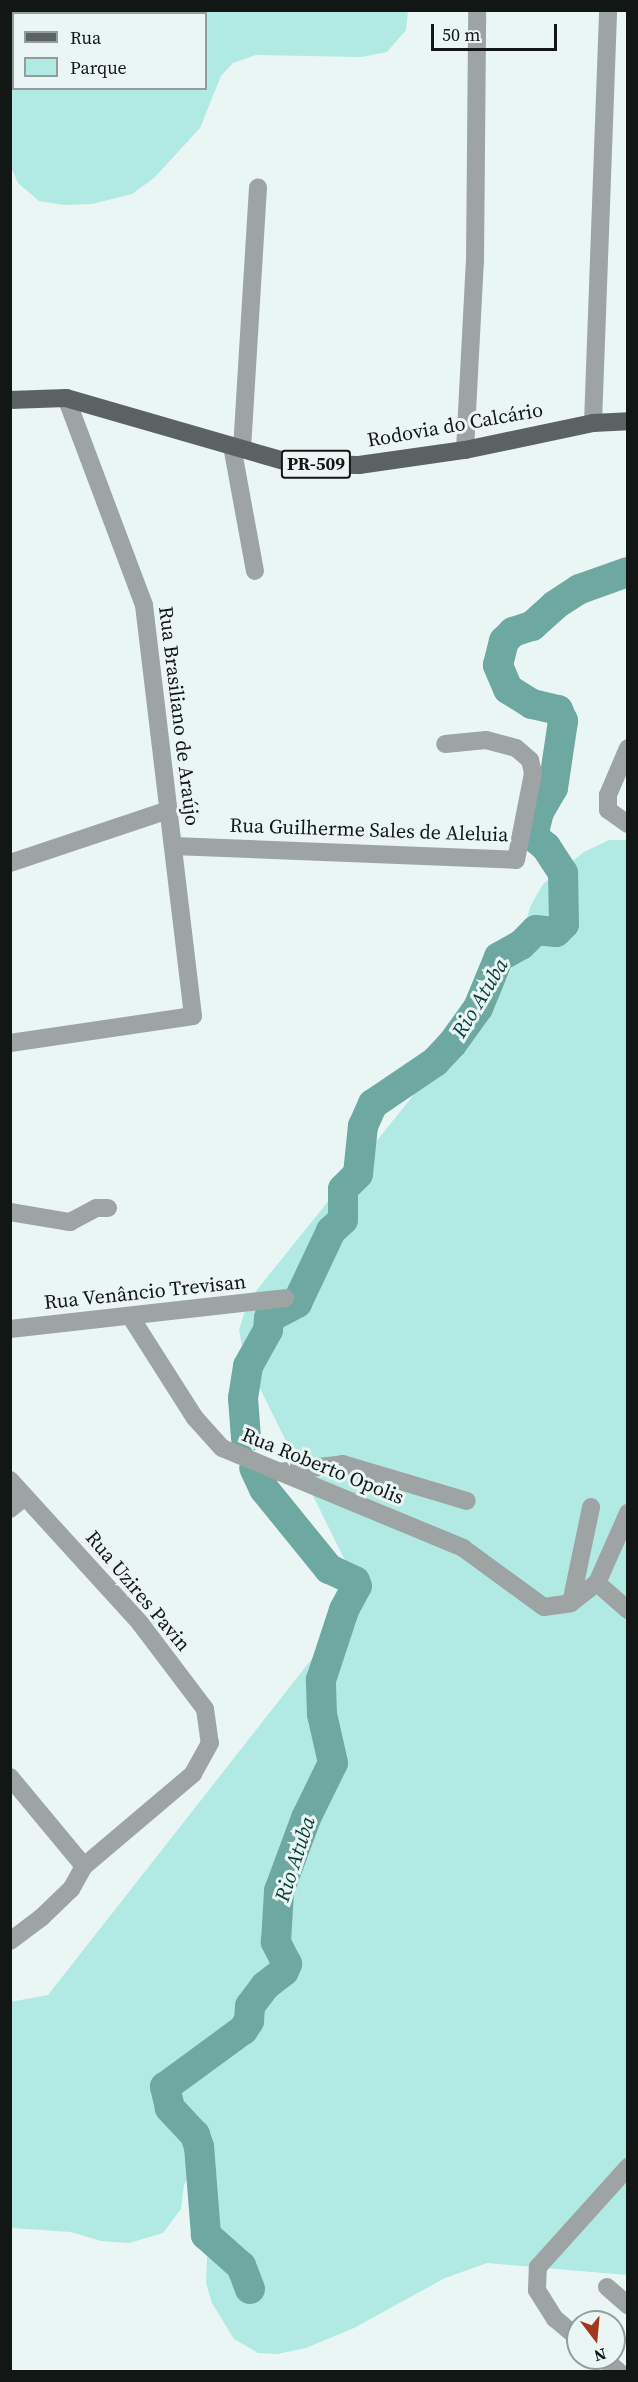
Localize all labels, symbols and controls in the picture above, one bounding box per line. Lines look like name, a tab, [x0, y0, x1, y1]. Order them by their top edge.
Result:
legend	[12, 12, 207, 90]
scale bar	[434, 12, 560, 50]
text: 50 m	[442, 22, 480, 47]
text: Rua	[70, 25, 101, 50]
text: Parque	[70, 55, 127, 80]
street label: Rodovia do Calcário	[365, 398, 545, 452]
road number: PR-509	[280, 449, 352, 479]
street label: Rua Brasiliano de Araújo	[154, 605, 204, 827]
street label: Rua Guilherme Sales de Aleluia	[229, 813, 509, 847]
water label: Rio Atuba	[447, 954, 513, 1042]
street label: Rua Venâncio Trevisan	[42, 1269, 248, 1315]
street label: Rua Roberto Opolis	[238, 1423, 408, 1509]
street label: Rua Uzires Pavin	[81, 1526, 195, 1656]
water label: Rio Atuba	[269, 1813, 321, 1905]
north arrow	[566, 2310, 626, 2370]
text: N	[592, 2343, 609, 2368]

